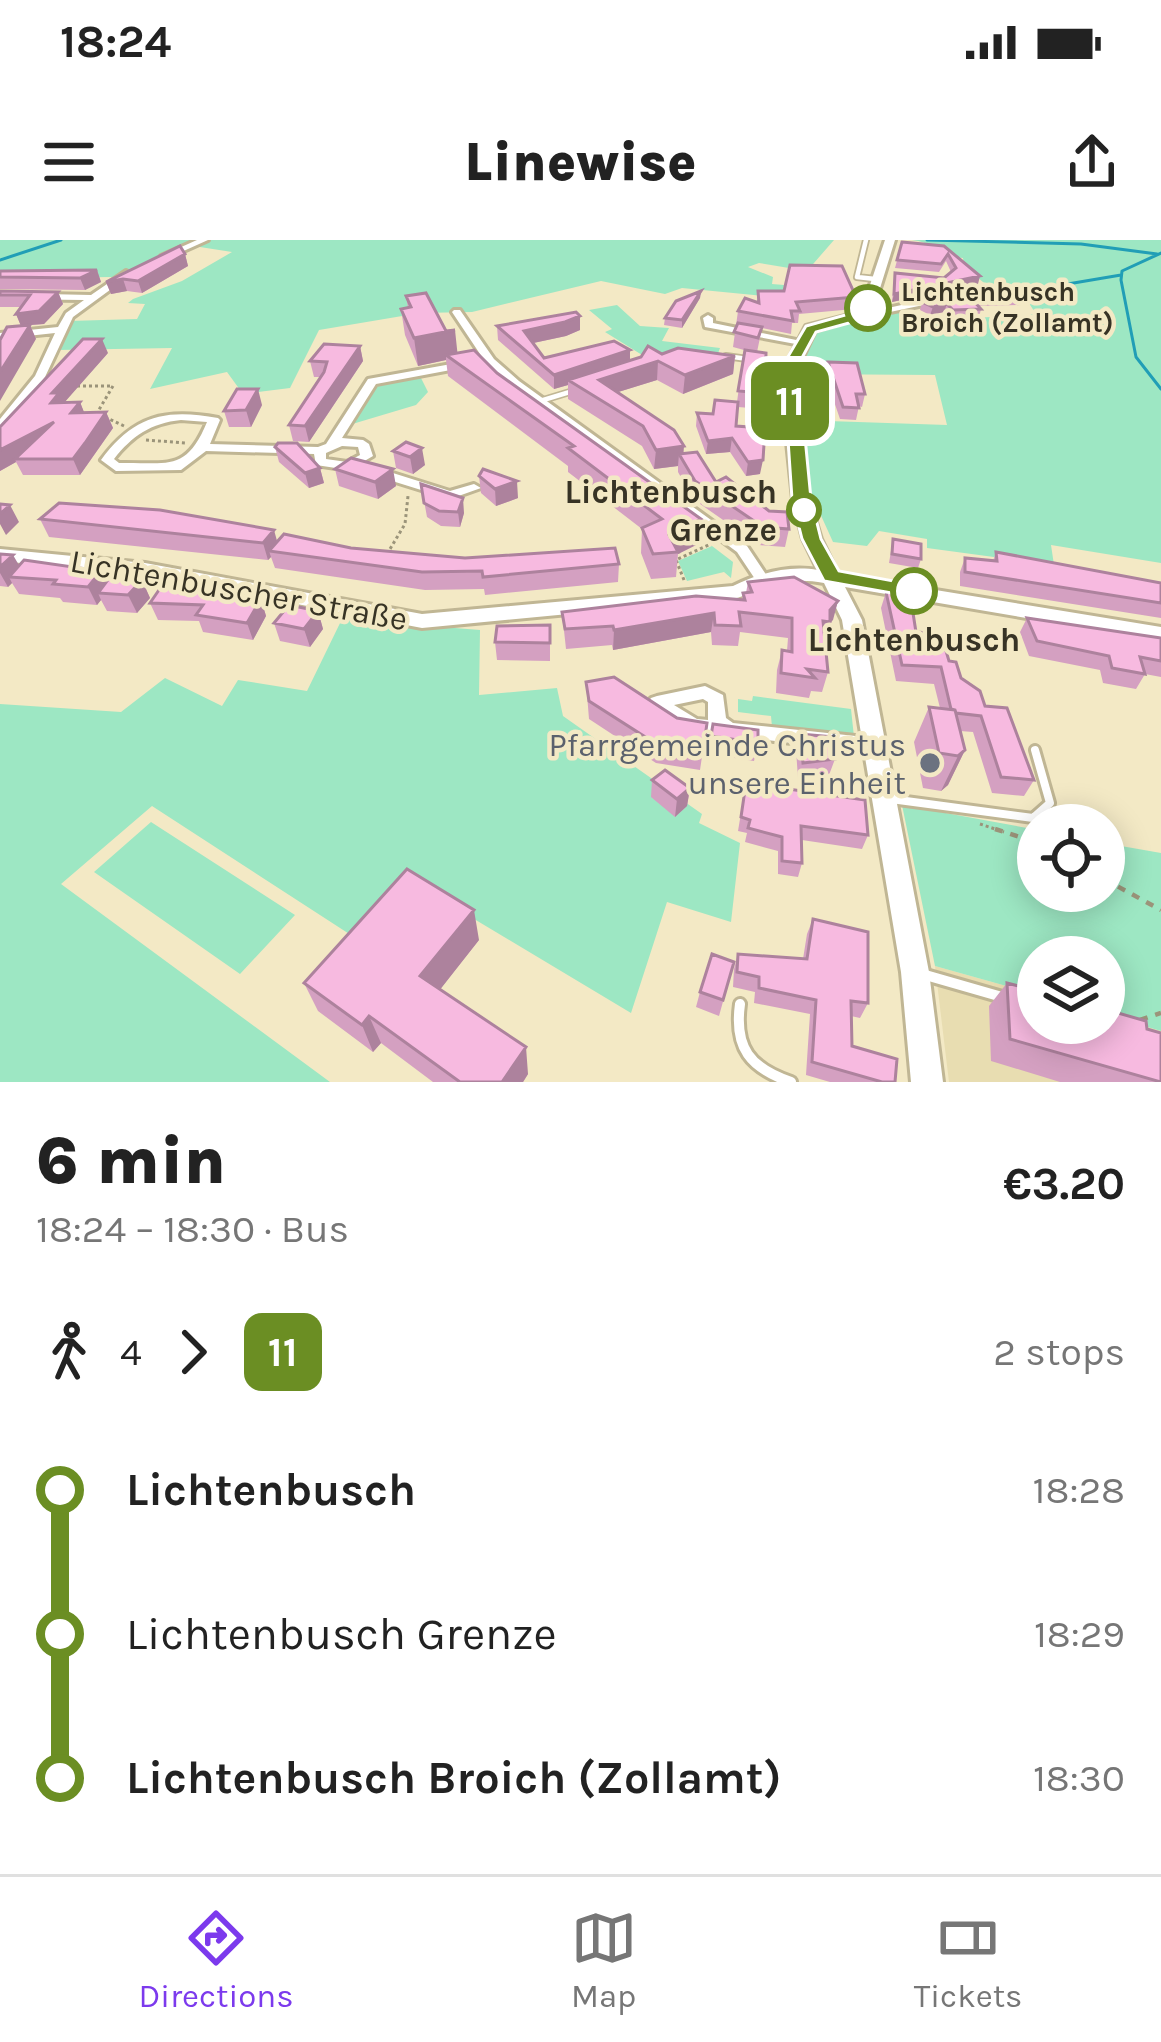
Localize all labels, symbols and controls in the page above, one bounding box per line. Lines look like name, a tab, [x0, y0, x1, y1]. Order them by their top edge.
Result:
text: 18:24	[60, 16, 171, 68]
icon: menu	[36, 129, 102, 195]
icon: share	[1059, 129, 1125, 195]
text: Linewise	[464, 130, 697, 194]
place label: Lichtenbusch Broich (Zollamt)	[901, 276, 1114, 339]
marker: Lichtenbusch Broich (Zollamt)	[846, 286, 890, 330]
line badge: 11	[736, 362, 844, 440]
text: 11	[775, 376, 805, 426]
place label: Lichtenbusch Grenze	[564, 473, 777, 549]
marker: Lichtenbusch Grenze	[788, 494, 820, 526]
street label: Lichtenbuscher Straße	[67, 542, 410, 638]
marker: Lichtenbusch	[892, 569, 936, 613]
place label: Lichtenbusch	[808, 621, 1020, 659]
place label: Pfarrgemeinde Christus unsere Einheit	[548, 726, 906, 802]
marker: Pfarrgemeinde Christus unsere Einheit	[917, 750, 943, 776]
map controls	[1017, 804, 1125, 1044]
button: locate	[1017, 804, 1125, 912]
button: layers	[1017, 936, 1125, 1044]
text: 6 min	[36, 1122, 226, 1200]
text: €3.20	[1003, 1158, 1125, 1210]
text: 18:24 – 18:30 · Bus	[36, 1206, 349, 1252]
icon: walk	[36, 1319, 102, 1385]
icon: forward	[160, 1319, 226, 1385]
text: 11	[268, 1327, 298, 1377]
text: 4	[120, 1329, 142, 1375]
text: 2 stops	[993, 1329, 1125, 1375]
text: Lichtenbusch	[126, 1464, 416, 1516]
text: 18:28	[1033, 1467, 1125, 1513]
text: Lichtenbusch Grenze	[126, 1608, 557, 1660]
text: 18:29	[1034, 1611, 1125, 1657]
text: Lichtenbusch Broich (Zollamt)	[126, 1752, 782, 1804]
text: 18:30	[1033, 1755, 1125, 1801]
tab: Directions	[139, 1905, 294, 2015]
tab: Map	[571, 1905, 637, 2015]
tab: Tickets	[914, 1905, 1022, 2015]

